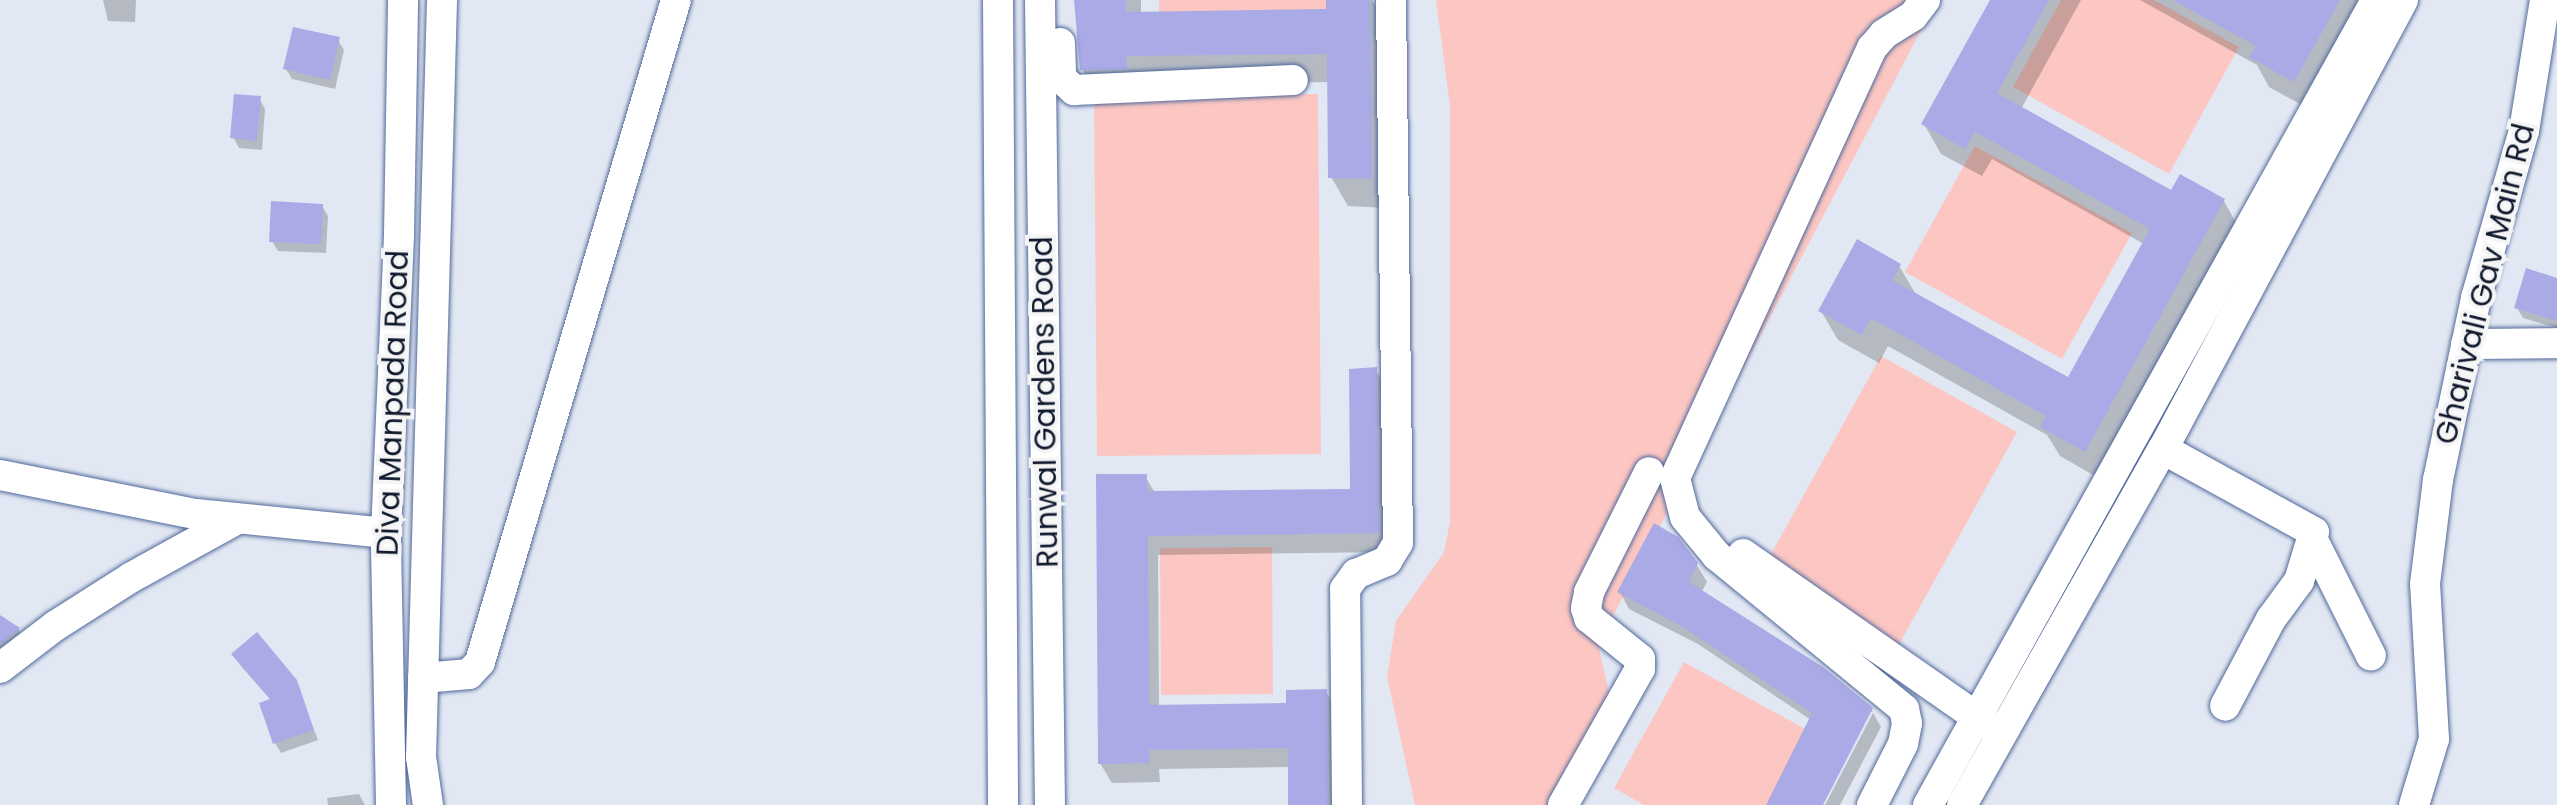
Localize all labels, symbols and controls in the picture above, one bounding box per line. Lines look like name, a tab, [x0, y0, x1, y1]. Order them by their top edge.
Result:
street label: Gharivali Gav Main Rd	[2428, 120, 2542, 448]
street label: Runwal Gardens Road	[1024, 236, 1066, 568]
street label: Diva Manpada Road	[370, 249, 416, 557]

